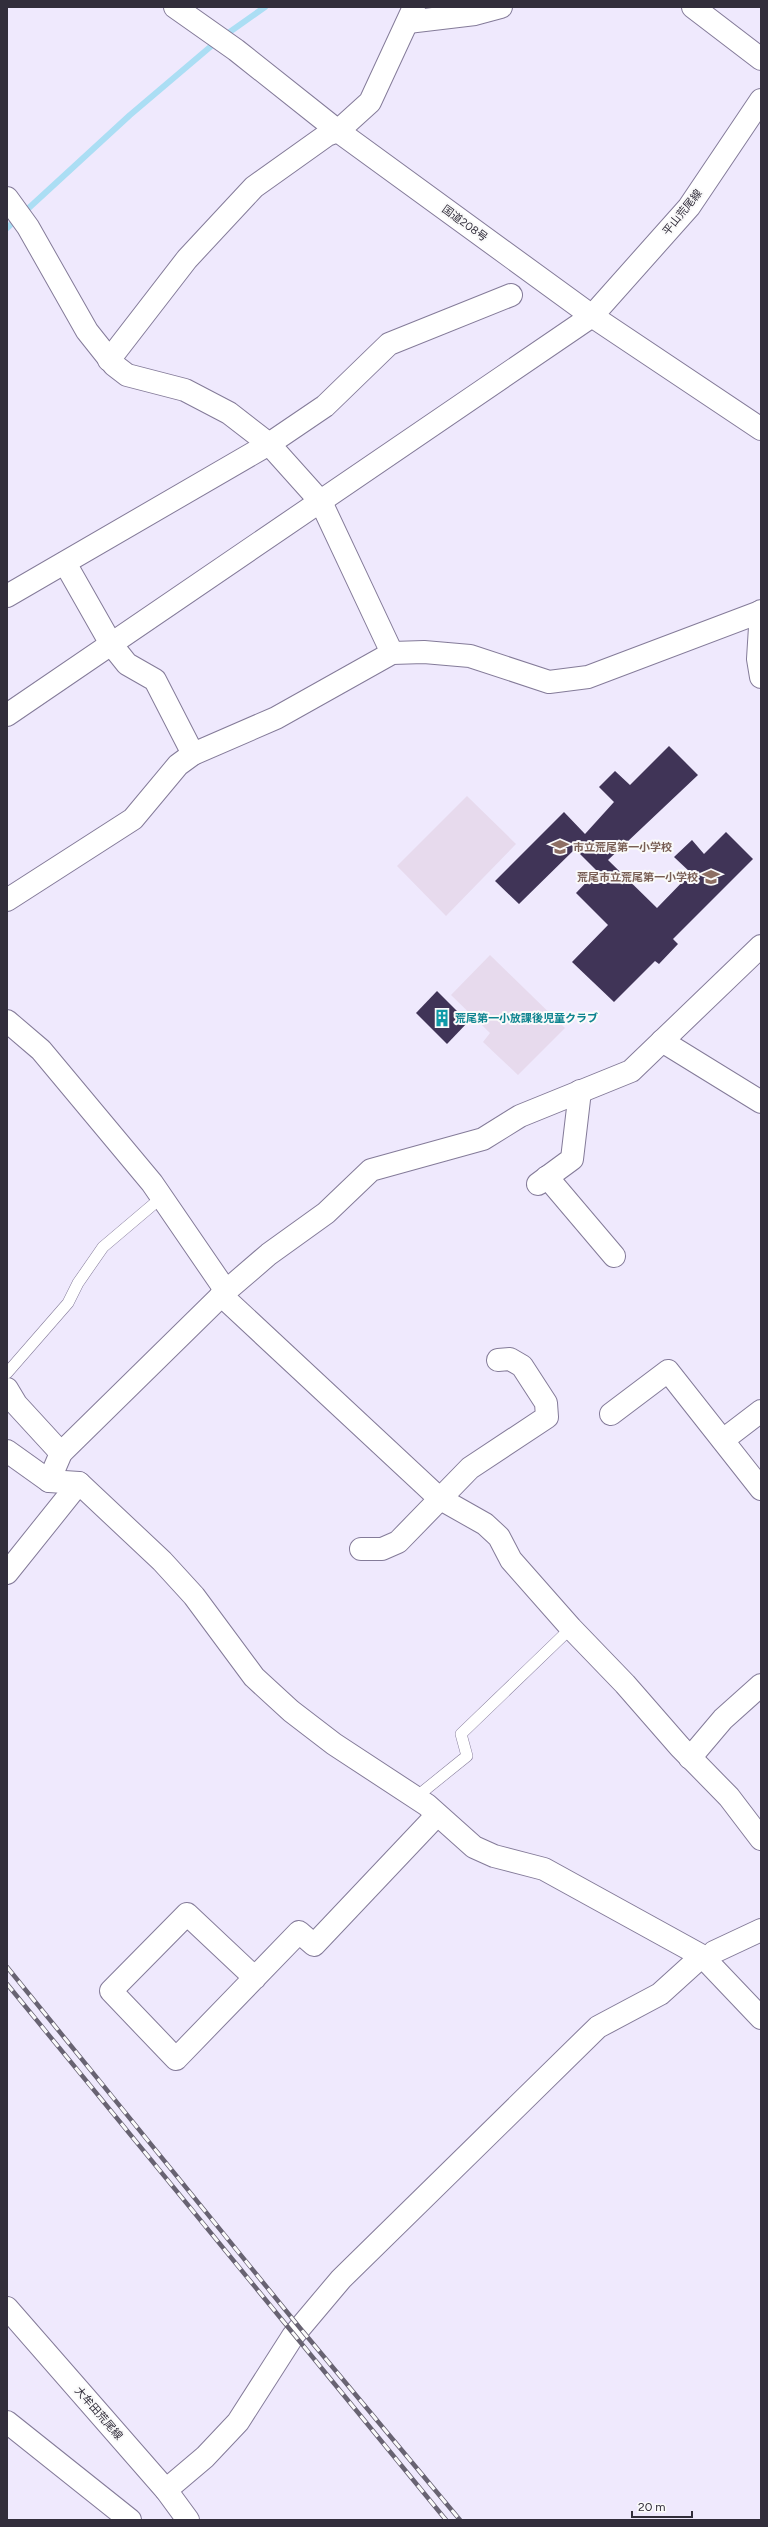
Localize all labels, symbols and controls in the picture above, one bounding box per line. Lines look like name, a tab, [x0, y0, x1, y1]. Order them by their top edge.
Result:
street label: 平山荒尾線	[660, 187, 705, 238]
street label: 国道208号	[439, 203, 490, 244]
school or university icon: 市立荒尾第一小学校	[550, 837, 570, 857]
place label: 市立荒尾第一小学校	[573, 841, 672, 854]
school or university icon: 荒尾市立荒尾第一小学校	[701, 867, 721, 887]
place label: 荒尾市立荒尾第一小学校	[577, 871, 698, 884]
building icon: 荒尾第一小放課後児童クラブ	[432, 1008, 452, 1028]
place label: 荒尾第一小放課後児童クラブ	[455, 1012, 598, 1025]
street label: 大牟田荒尾線	[72, 2384, 125, 2442]
scale bar	[632, 2493, 692, 2519]
text: 20 m	[638, 2500, 666, 2514]

